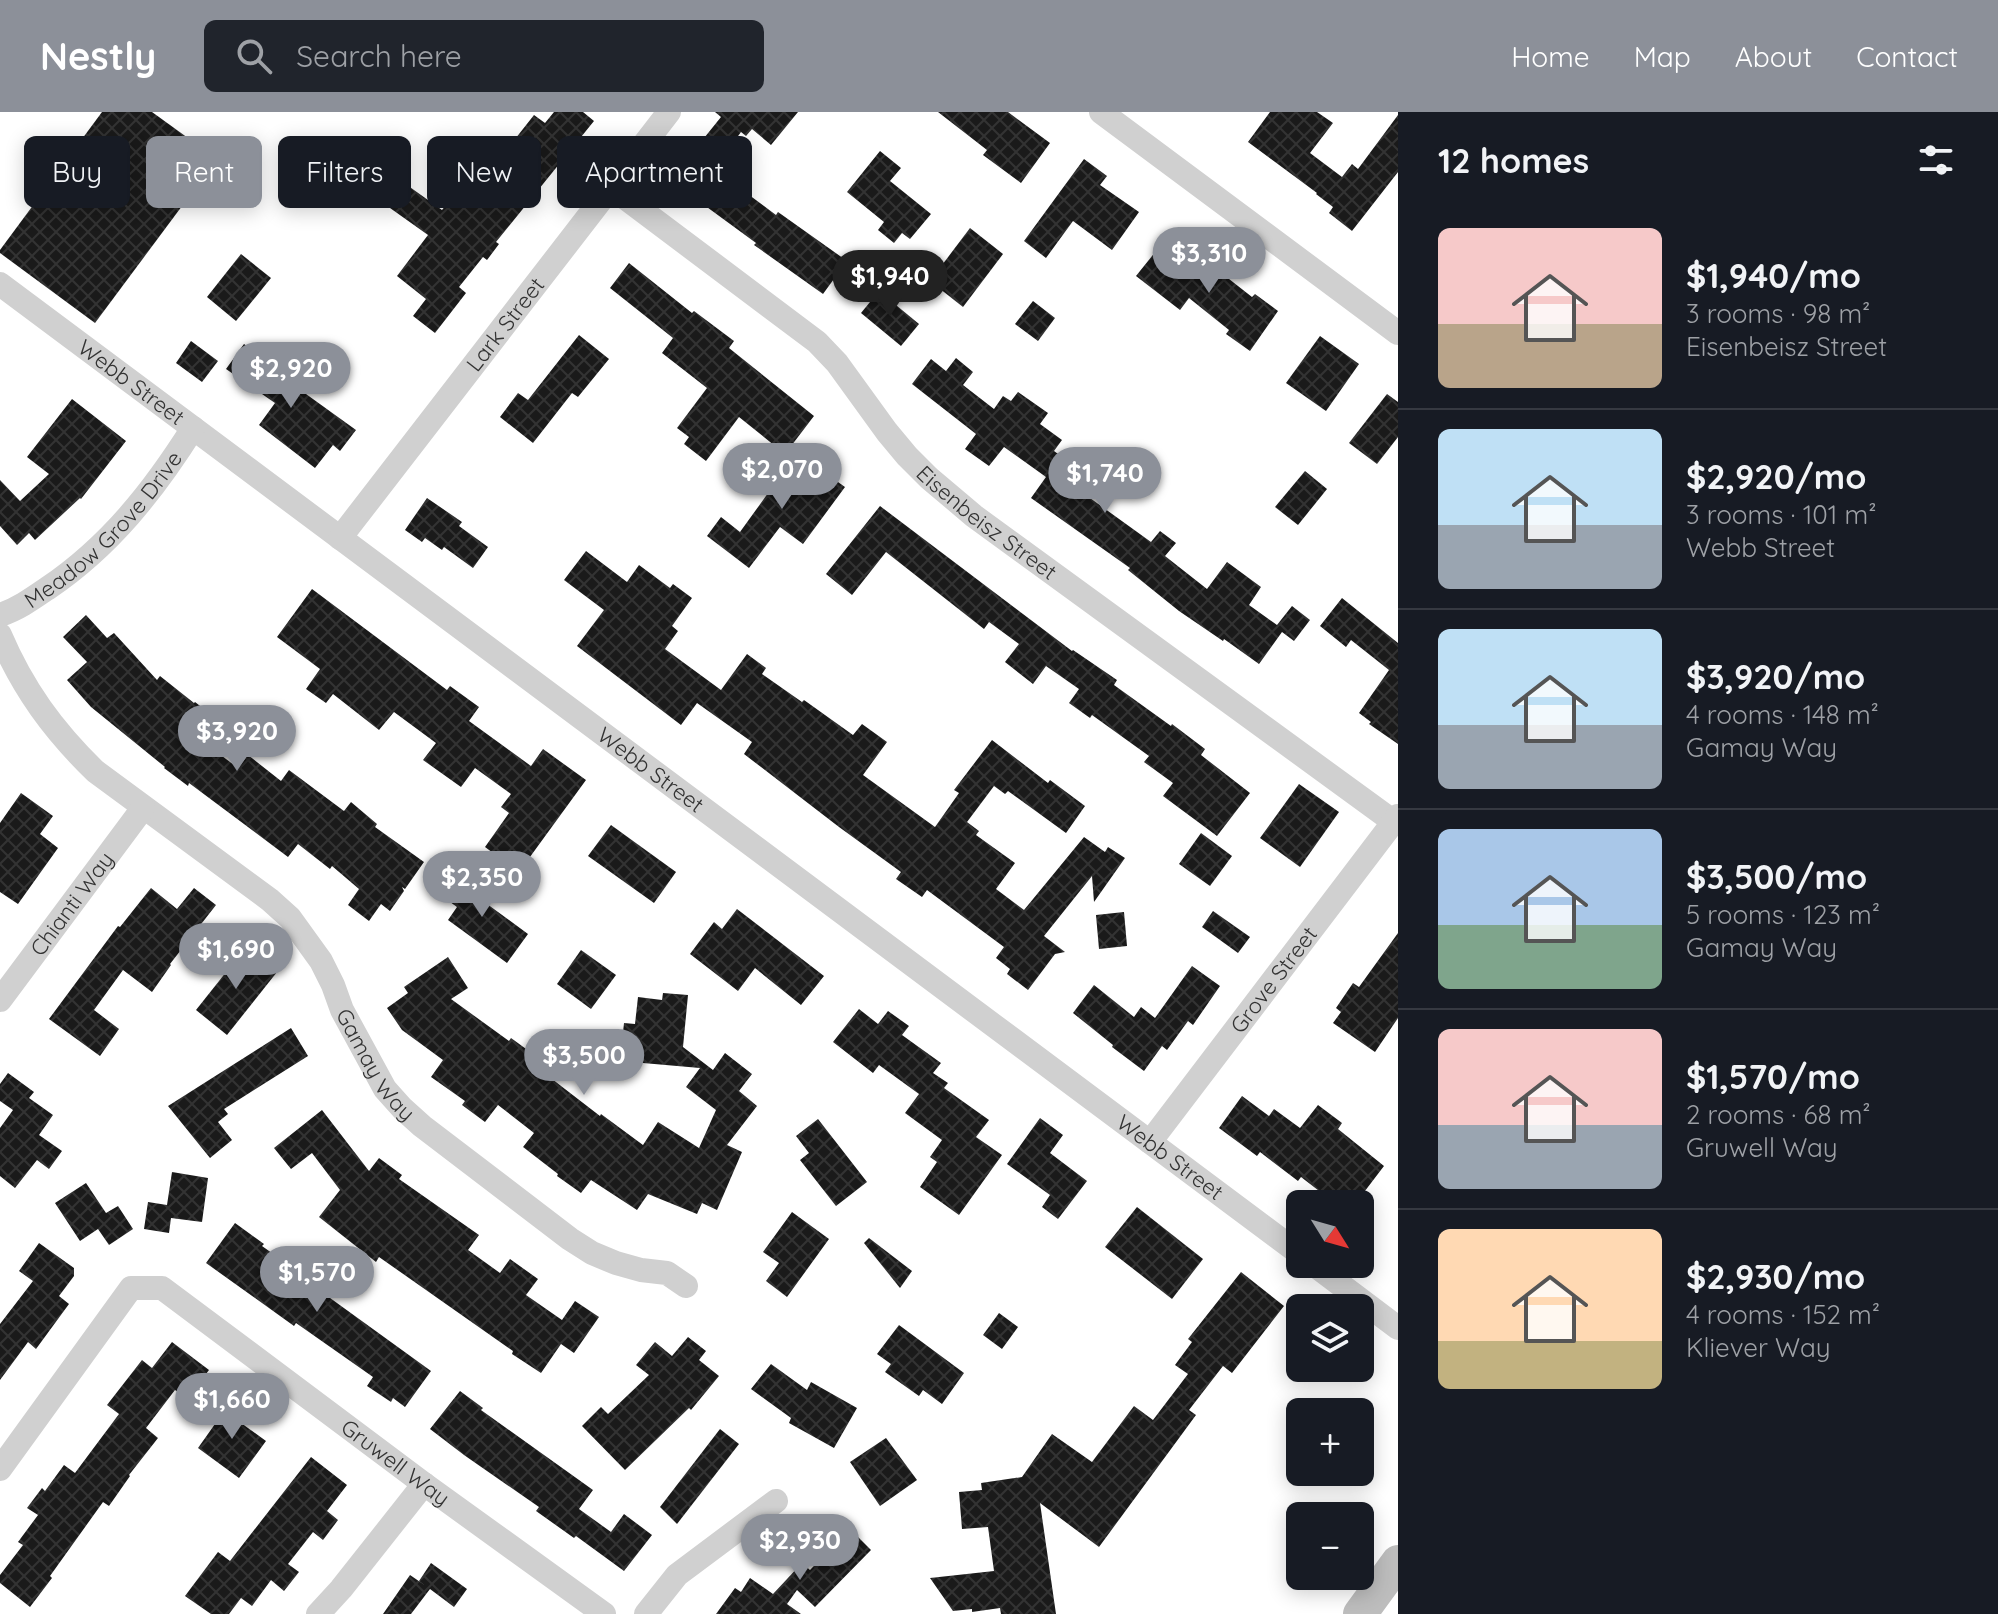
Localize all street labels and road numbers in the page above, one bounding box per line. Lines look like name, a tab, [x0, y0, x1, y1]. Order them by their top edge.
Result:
street label: Lark Street	[460, 272, 550, 377]
street label: Webb Street	[72, 333, 190, 431]
street label: Meadow Grove Drive	[19, 446, 188, 614]
street label: Eisenbeisz Street	[911, 460, 1062, 586]
street label: Webb Street	[592, 721, 710, 819]
street label: Chianti Way	[24, 846, 120, 961]
street label: Grove Street	[1224, 921, 1323, 1039]
street label: Gamay Way	[330, 1004, 421, 1127]
street label: Webb Street	[1111, 1108, 1229, 1206]
street label: Gruwell Way	[336, 1413, 455, 1512]

